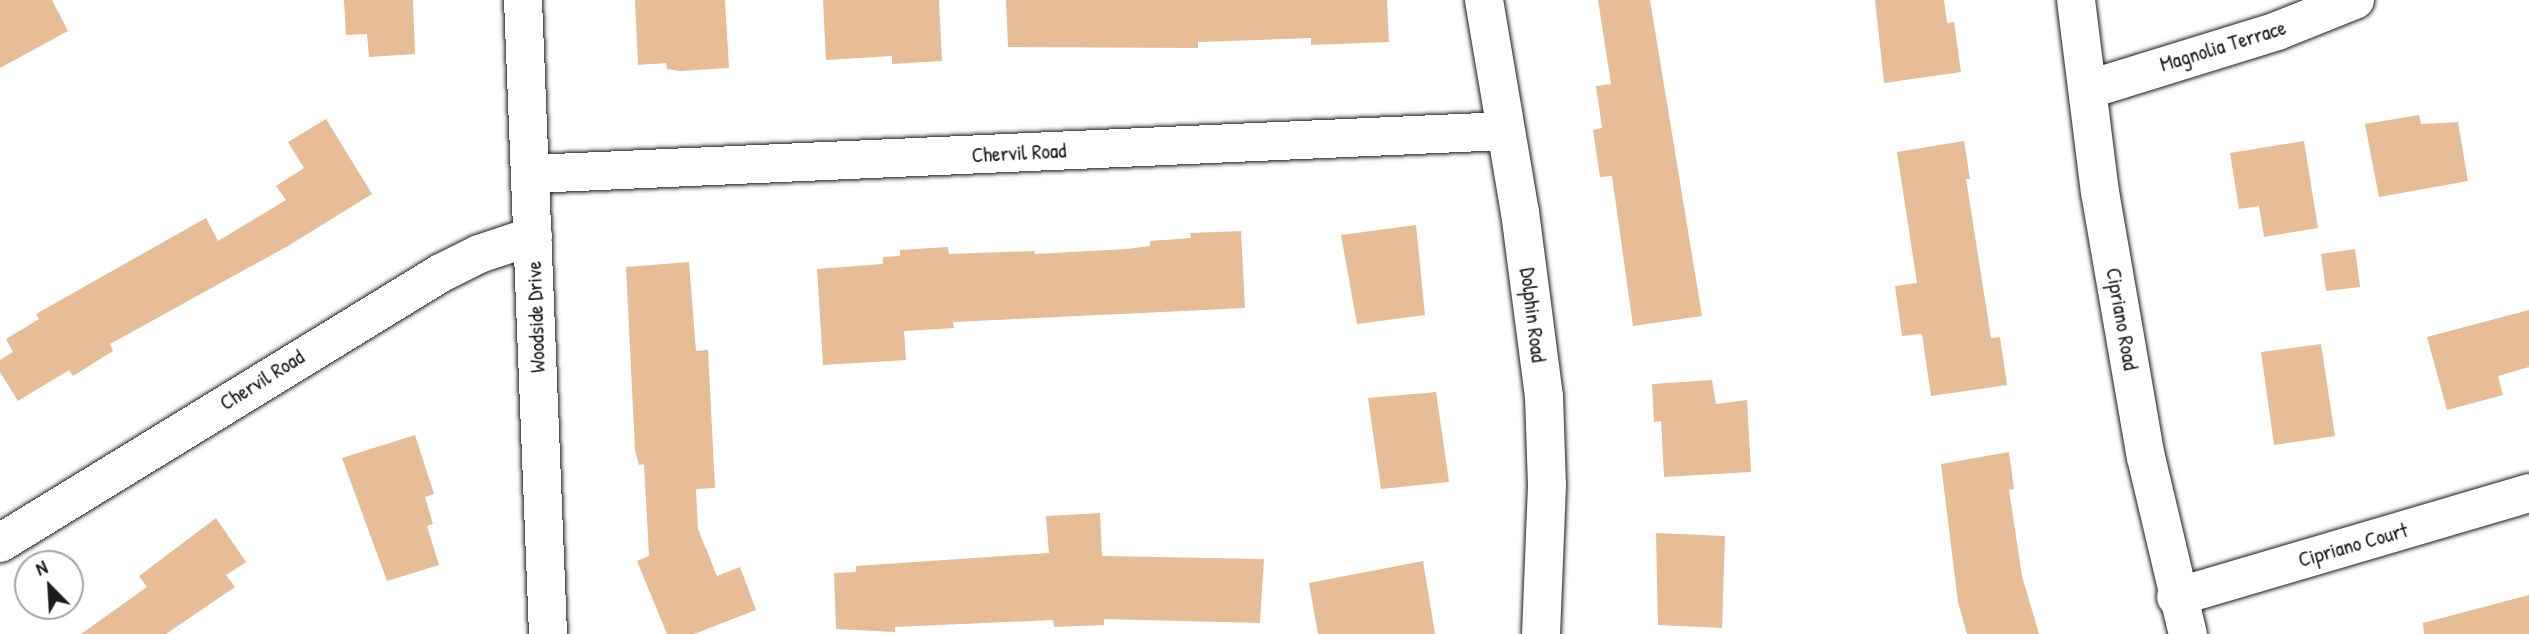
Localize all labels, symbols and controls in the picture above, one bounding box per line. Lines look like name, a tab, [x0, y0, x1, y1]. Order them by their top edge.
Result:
street label: Magnolia Terrace	[2157, 15, 2289, 77]
street label: Chervil Road	[971, 138, 1067, 168]
street label: Woodside Drive	[521, 261, 551, 373]
street label: Dolphin Road	[1515, 266, 1551, 364]
street label: Cipriano Road	[2101, 266, 2143, 372]
street label: Chervil Road	[215, 344, 309, 416]
street label: Cipriano Court	[2295, 517, 2411, 573]
north arrow	[14, 550, 84, 620]
text: N	[31, 554, 51, 582]

